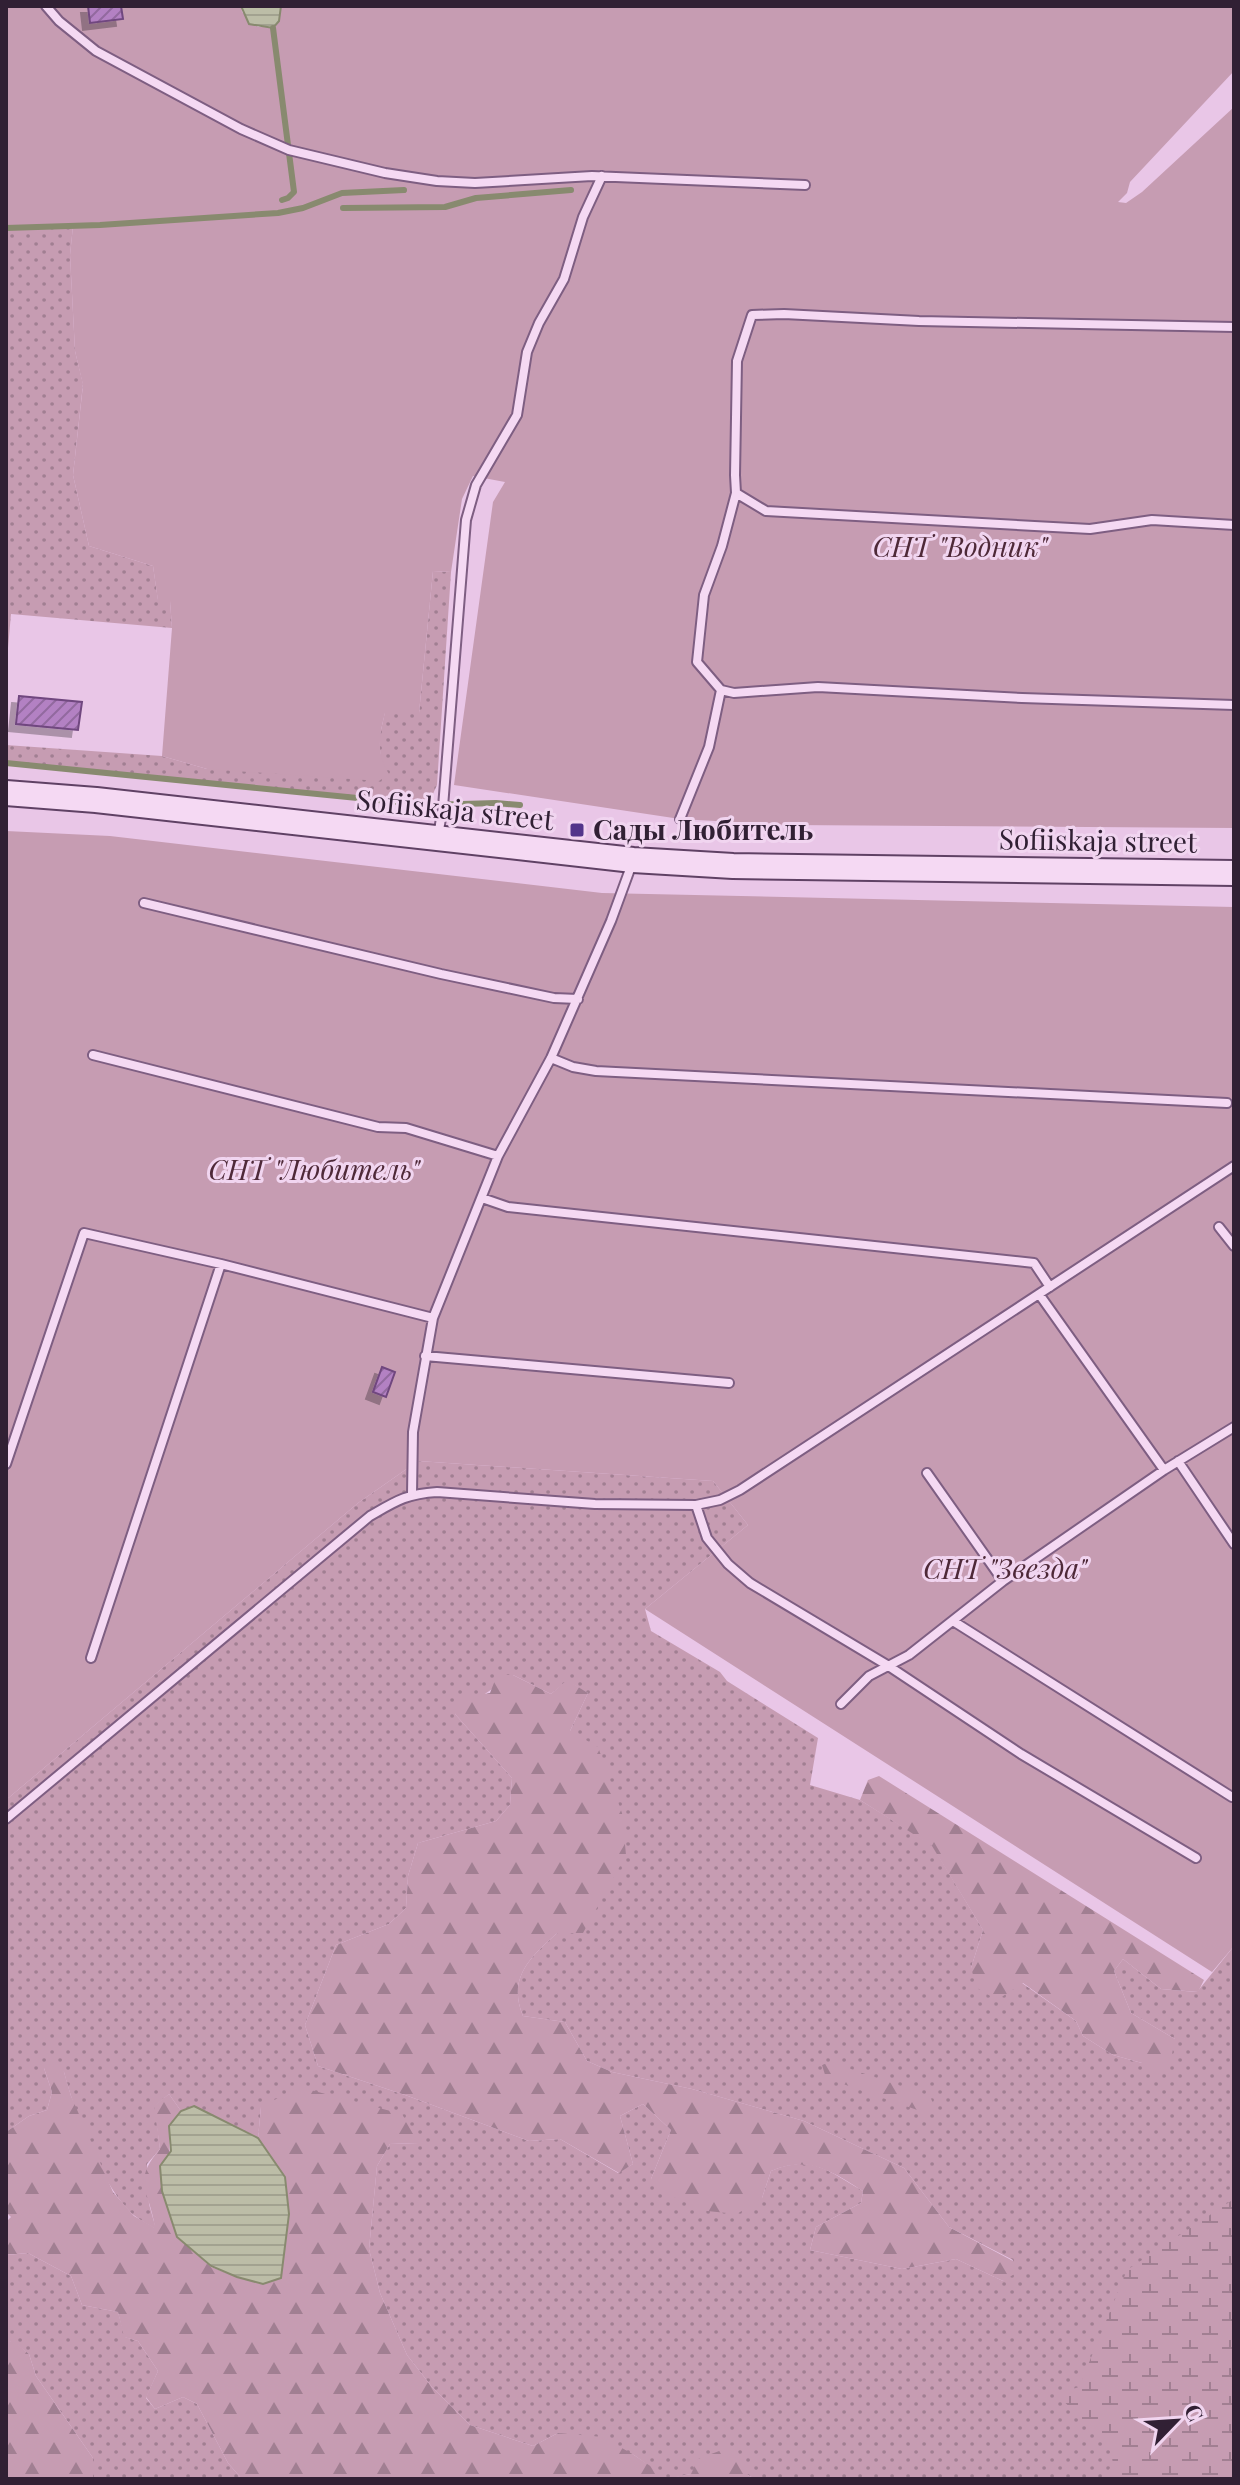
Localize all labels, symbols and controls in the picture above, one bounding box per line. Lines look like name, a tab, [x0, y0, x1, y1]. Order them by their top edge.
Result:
park label: СНТ "Водник"	[873, 527, 1049, 564]
street label: Sofiiskaja street	[355, 780, 557, 837]
place label: Сады Любитель	[593, 810, 813, 847]
street label: Sofiiskaja street	[999, 819, 1199, 860]
marker: Сады Любитель	[568, 821, 586, 839]
park label: СНТ "Любитель"	[209, 1150, 421, 1187]
park label: СНТ "Звезда"	[923, 1549, 1089, 1586]
north arrow	[1136, 2381, 1216, 2461]
text: С	[1178, 2399, 1212, 2425]

